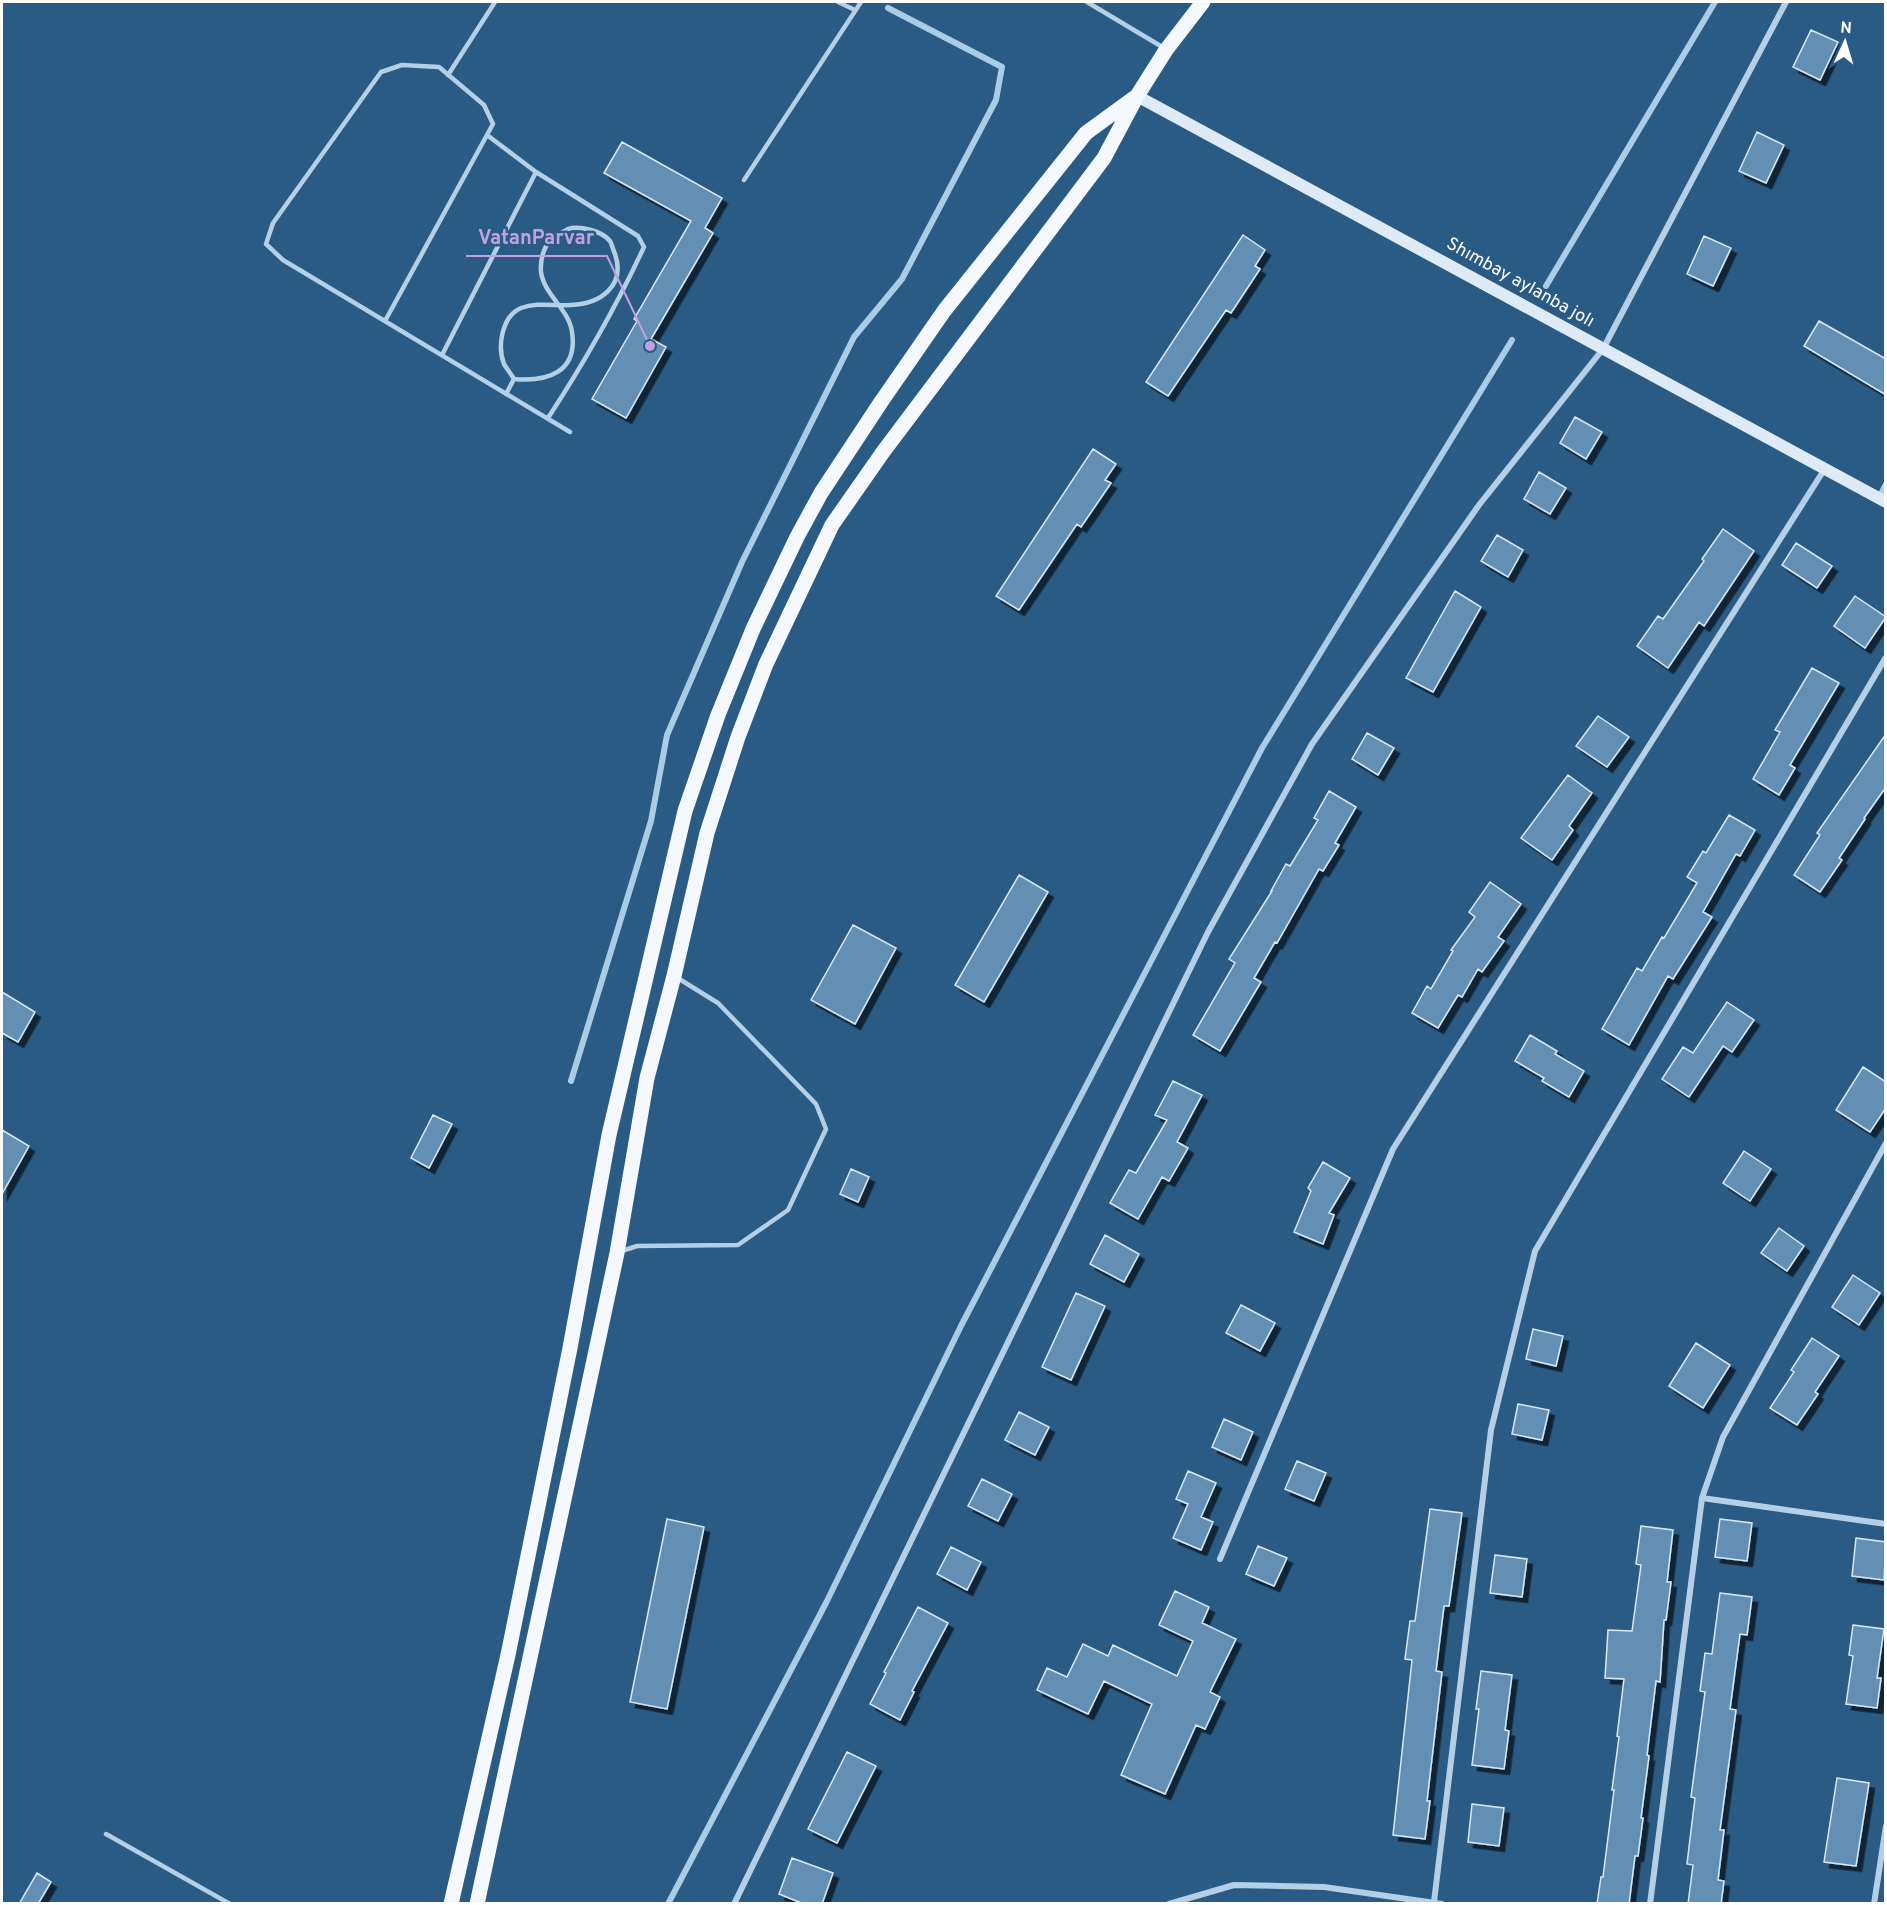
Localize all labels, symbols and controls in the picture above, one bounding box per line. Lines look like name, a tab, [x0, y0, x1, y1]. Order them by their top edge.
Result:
north arrow	[1815, 12, 1875, 72]
text: N	[1839, 19, 1852, 39]
callout: VatanParvar	[466, 218, 607, 256]
text: VatanParvar	[478, 226, 595, 252]
street label: Shımbay aylanba jolı	[1442, 233, 1598, 333]

